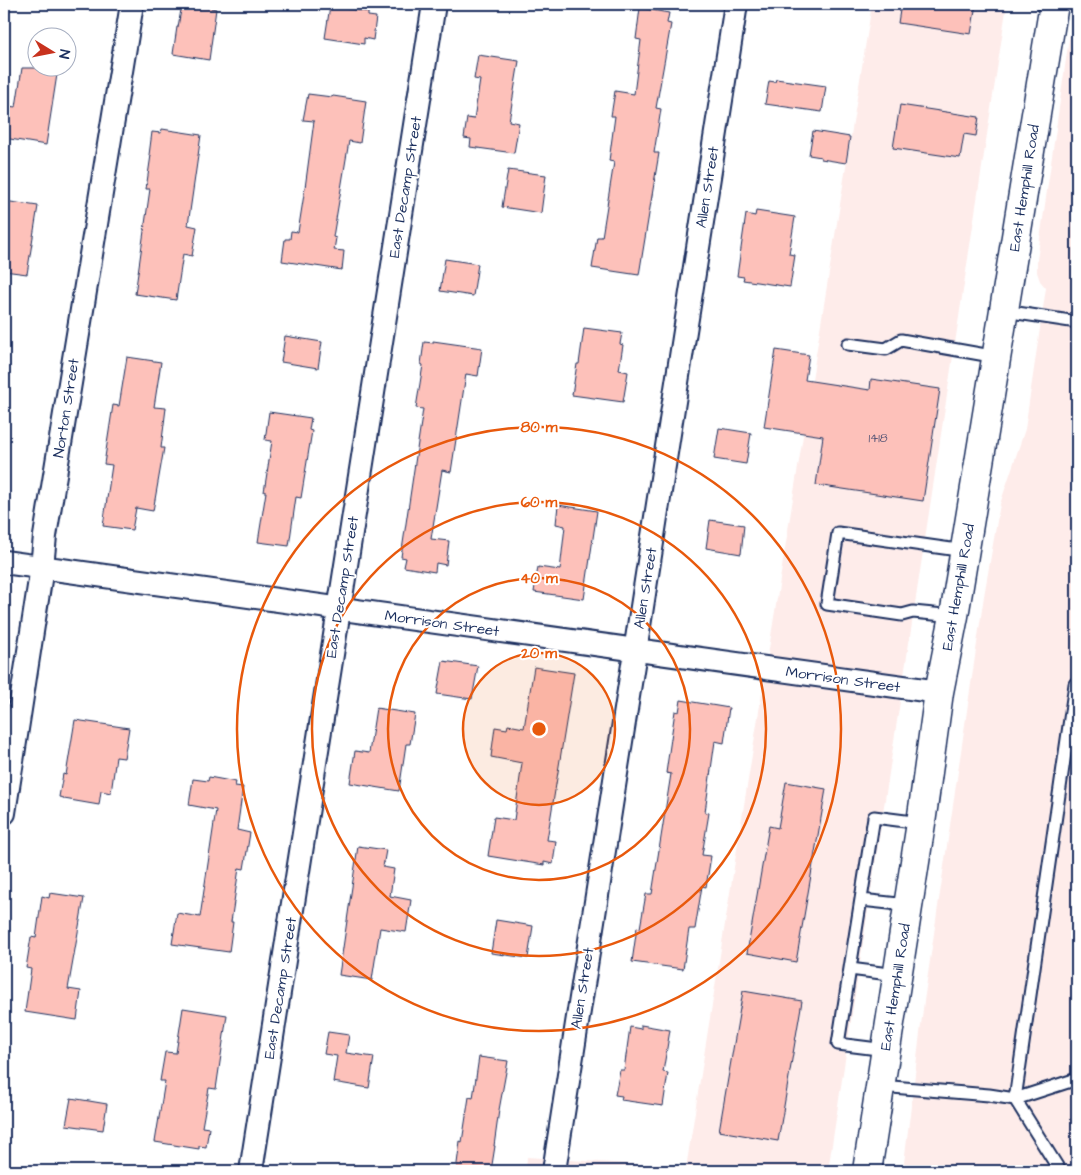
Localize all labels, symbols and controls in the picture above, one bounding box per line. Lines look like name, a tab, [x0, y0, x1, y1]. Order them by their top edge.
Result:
north arrow	[28, 28, 78, 78]
text: N	[53, 48, 74, 60]
street label: East Decamp Street	[384, 115, 427, 260]
street label: East Hemphill Road	[1004, 123, 1045, 253]
street label: Allen Street	[691, 145, 724, 229]
street label: Norton Street	[48, 357, 85, 459]
text: 80 m	[521, 417, 558, 438]
house number: 1418	[868, 430, 888, 447]
text: 60 m	[521, 492, 558, 513]
street label: East Decamp Street	[321, 515, 364, 660]
street label: East Hemphill Road	[937, 522, 980, 652]
street label: Allen Street	[629, 546, 662, 630]
text: 40 m	[520, 568, 558, 589]
street label: Morrison Street	[383, 605, 501, 642]
text: 20 m	[520, 643, 557, 664]
street label: Morrison Street	[784, 661, 902, 698]
centre of rings	[530, 720, 548, 738]
street label: East Decamp Street	[259, 916, 302, 1061]
street label: East Hemphill Road	[875, 922, 916, 1052]
street label: Allen Street	[566, 946, 599, 1030]

